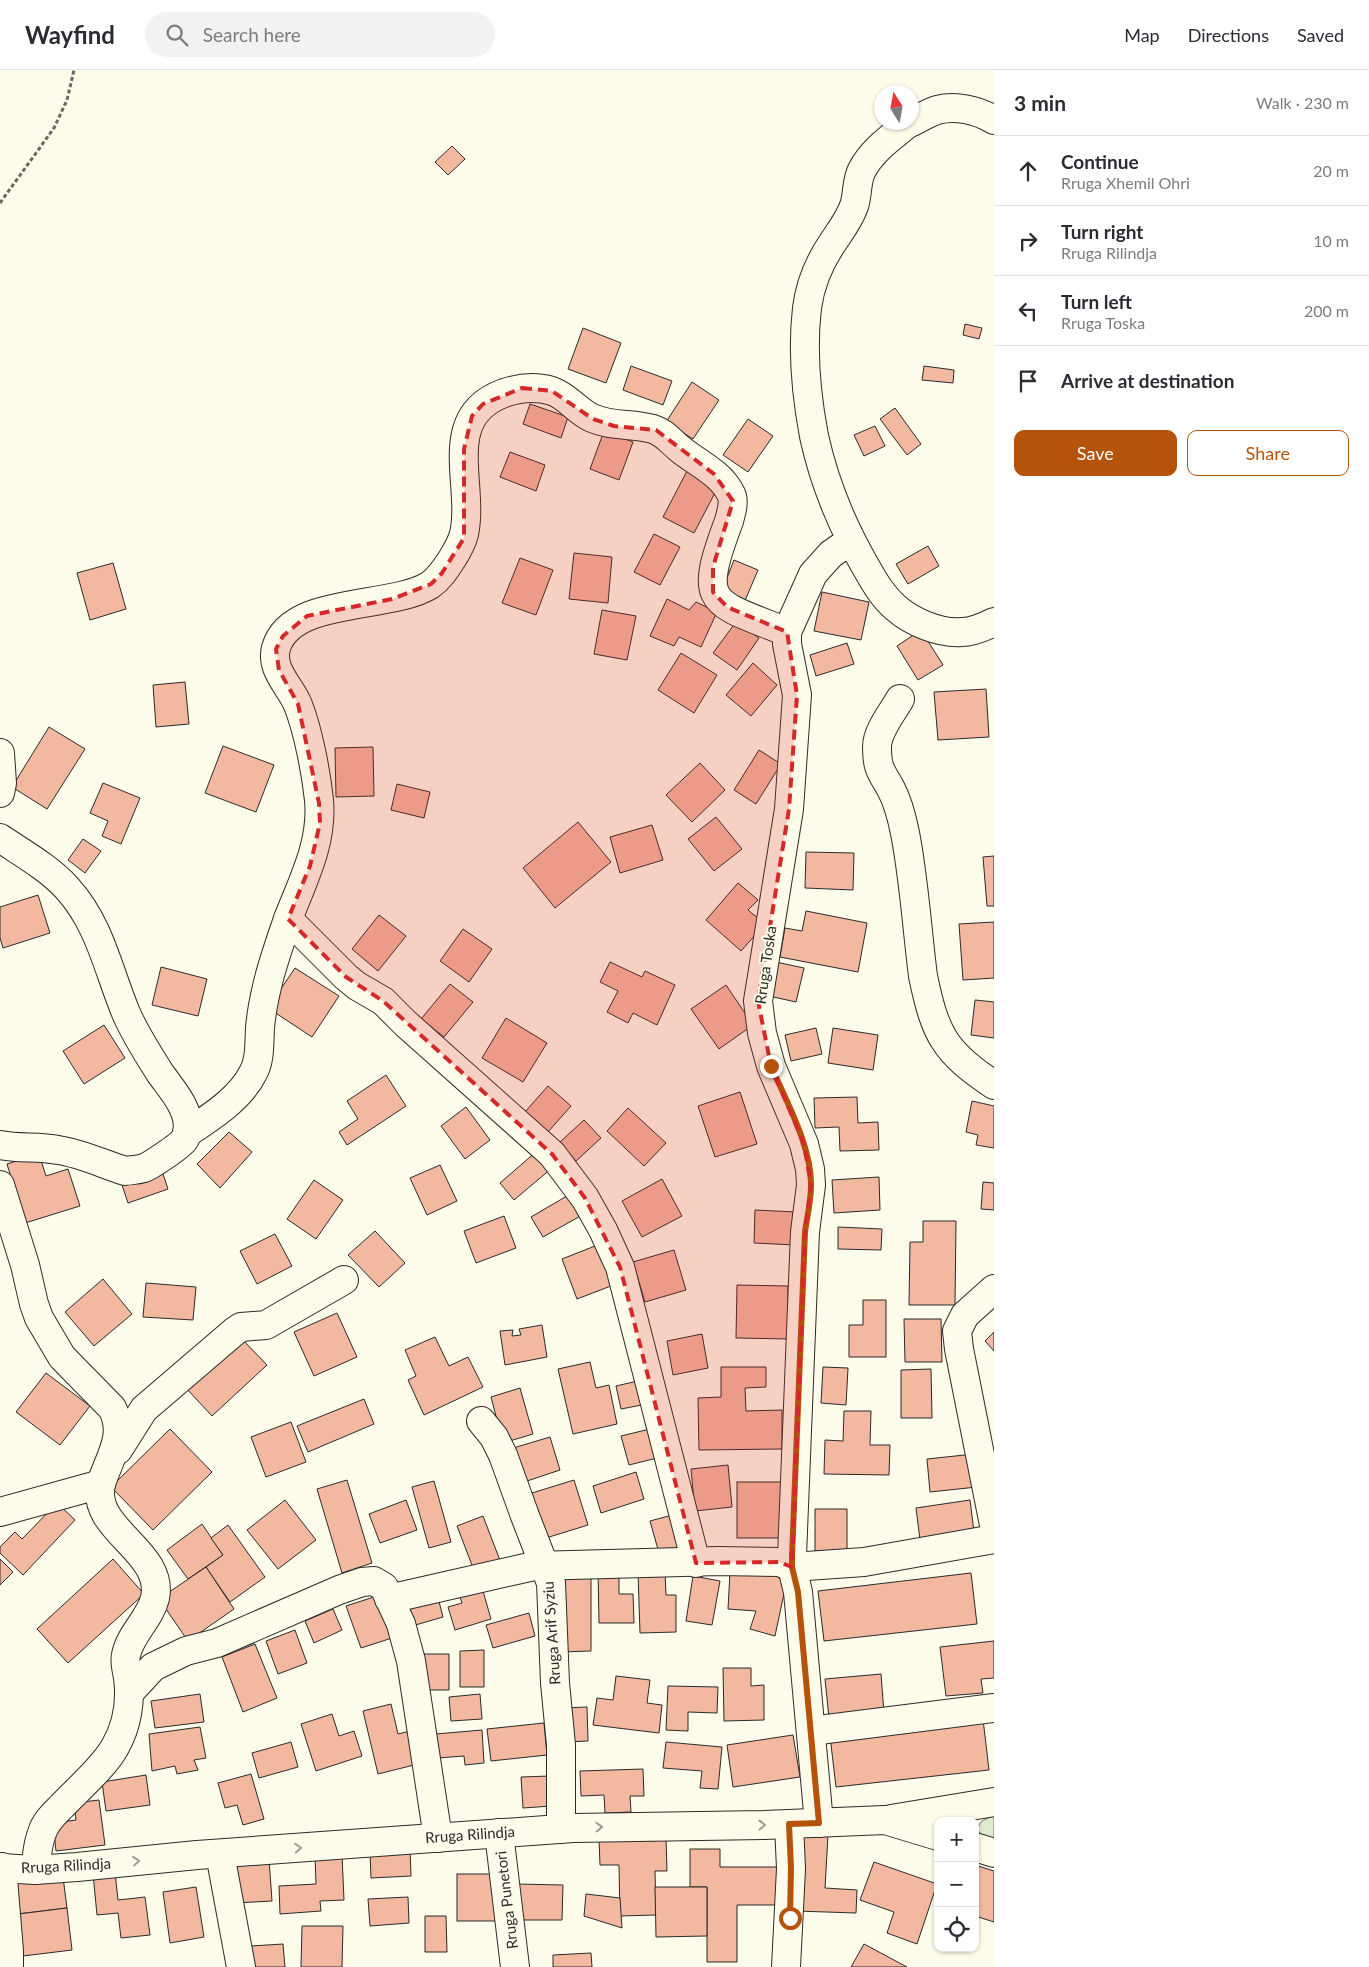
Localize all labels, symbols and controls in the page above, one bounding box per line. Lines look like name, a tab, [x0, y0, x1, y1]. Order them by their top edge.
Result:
search box	[145, 12, 495, 57]
text: Wayfind	[25, 20, 115, 49]
icon: search	[163, 21, 191, 49]
text: Search here	[203, 23, 301, 46]
text: Map	[1124, 24, 1160, 46]
text: Directions	[1188, 24, 1269, 46]
text: Saved	[1297, 24, 1344, 46]
north arrow	[874, 85, 919, 130]
text: 3 min	[1014, 90, 1066, 115]
text: Walk · 230 m	[1256, 93, 1349, 112]
text: Continue	[1061, 150, 1139, 173]
icon: ahead	[1014, 157, 1042, 185]
text: 20 m	[1313, 161, 1349, 180]
text: Rruga Xhemil Ohri	[1061, 173, 1190, 192]
text: Turn right	[1061, 220, 1143, 243]
icon: right	[1014, 227, 1042, 255]
text: 10 m	[1313, 231, 1349, 250]
text: Rruga Rilindja	[1061, 243, 1157, 262]
text: Turn left	[1061, 290, 1132, 313]
icon: left	[1014, 297, 1042, 325]
text: 200 m	[1304, 301, 1349, 320]
text: Rruga Toska	[1061, 313, 1145, 332]
icon: arrive	[1014, 367, 1042, 395]
text: Arrive at destination	[1061, 369, 1234, 392]
button: Save	[1014, 430, 1177, 476]
button: Share	[1187, 430, 1349, 476]
street label: Rruga Toska	[751, 925, 779, 1005]
route end	[760, 1055, 783, 1078]
street label: Rruga Arif Syziu	[538, 1581, 564, 1686]
map controls	[934, 1817, 979, 1952]
button: +	[934, 1817, 979, 1862]
one-way arrow	[758, 1820, 766, 1830]
street label: Rruga Rilindja	[424, 1822, 515, 1846]
one-way arrow	[596, 1822, 604, 1832]
one-way arrow	[294, 1843, 302, 1854]
street label: Rruga Punetori	[491, 1850, 521, 1950]
street label: Rruga Rilindja	[20, 1854, 111, 1876]
one-way arrow	[132, 1856, 140, 1867]
button: −	[934, 1862, 979, 1907]
route start	[779, 1907, 802, 1930]
button: locate	[934, 1907, 979, 1952]

